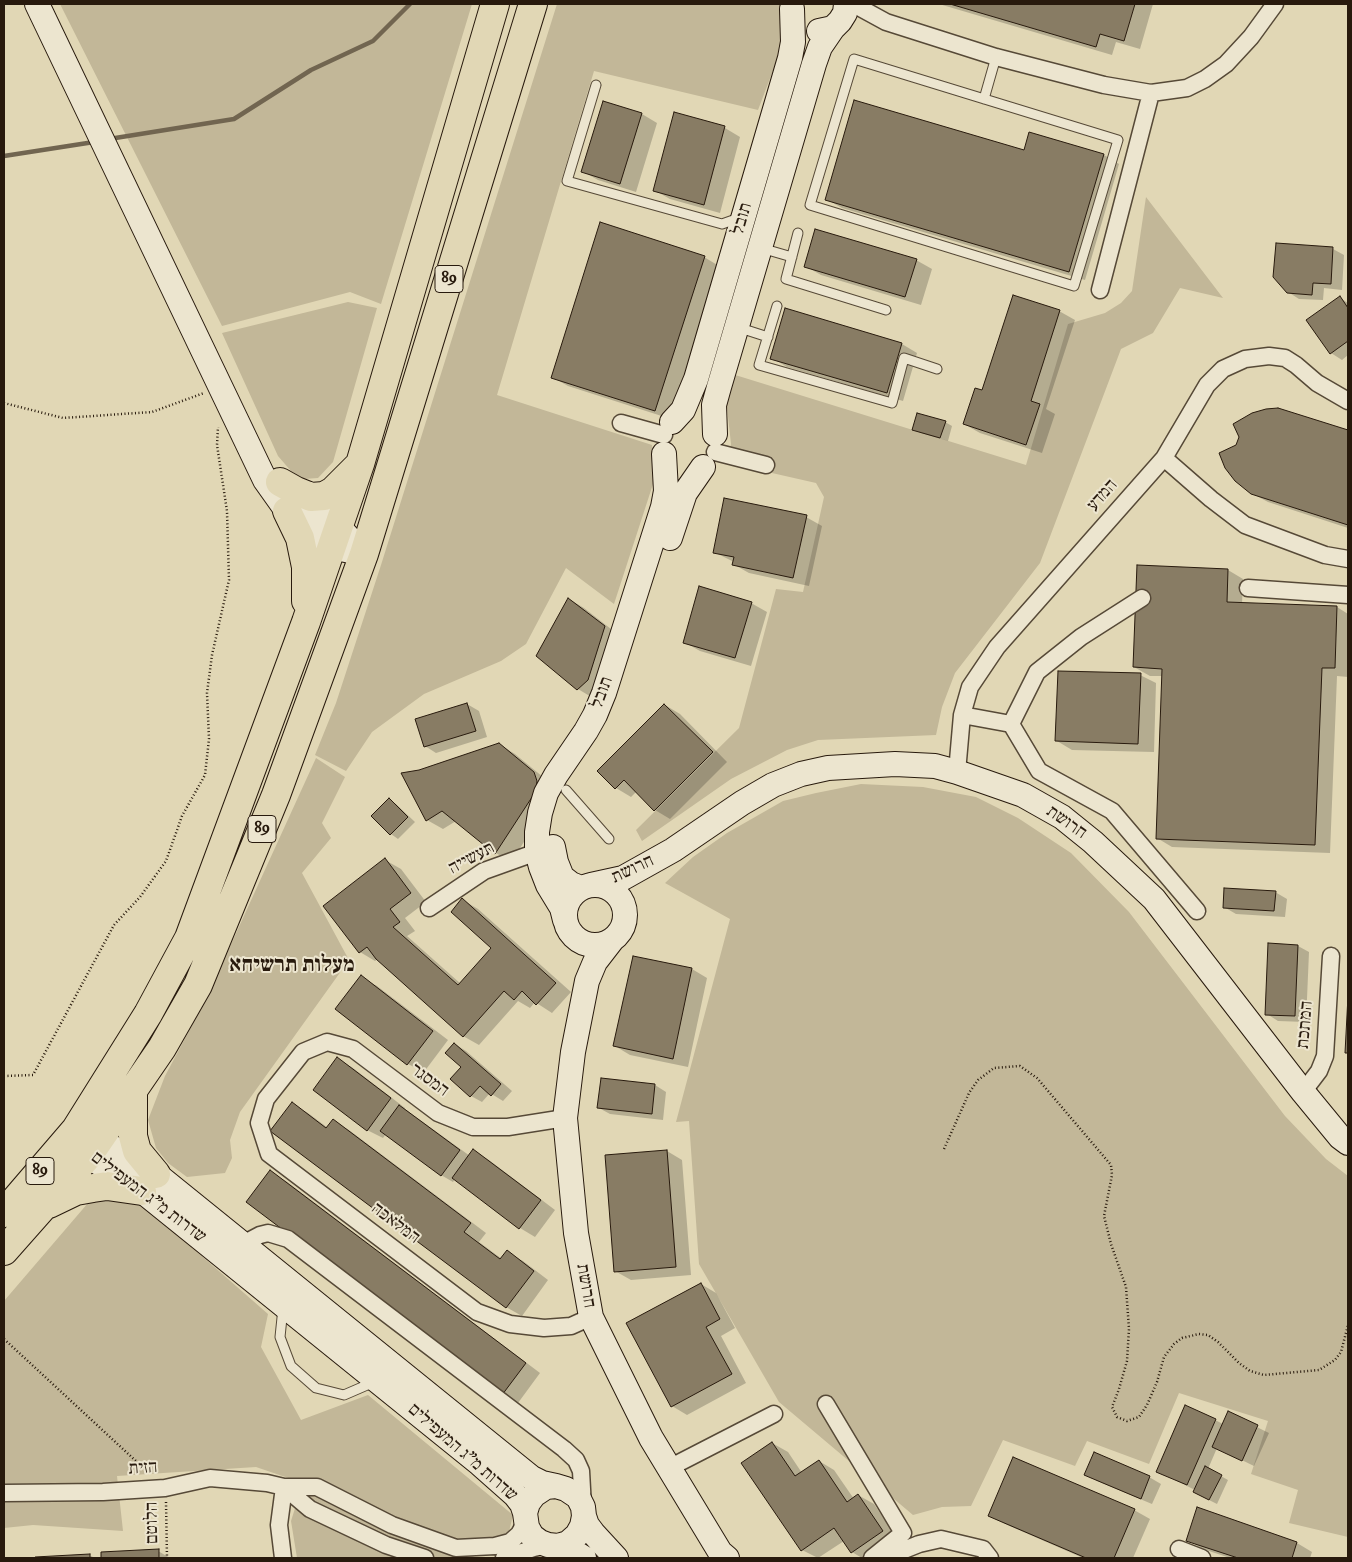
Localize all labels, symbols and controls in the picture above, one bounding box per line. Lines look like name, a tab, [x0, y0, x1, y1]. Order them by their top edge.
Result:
street label: תובל	[728, 200, 758, 238]
road number: 89	[435, 266, 463, 292]
street label: המדע	[1083, 475, 1123, 517]
street label: תובל	[587, 674, 619, 712]
street label: חרושת	[1042, 801, 1090, 845]
road number: 89	[248, 816, 276, 842]
street label: תעשייה	[445, 838, 499, 880]
street label: חרושת	[608, 851, 658, 889]
district label: מעלות תרשיחא	[229, 953, 355, 979]
street label: המתכת	[1293, 1000, 1319, 1050]
street label: המסגר	[405, 1060, 453, 1102]
street label: שדרות מ"ג המעפילים	[86, 1148, 210, 1248]
road number: 89	[26, 1158, 54, 1184]
street label: המלאכה	[366, 1199, 424, 1249]
street label: חרושת	[570, 1262, 600, 1310]
street label: שדרות מ"ג המעפילים	[403, 1399, 521, 1507]
street label: הזית	[128, 1457, 158, 1481]
street label: הלוטם	[142, 1502, 164, 1544]

